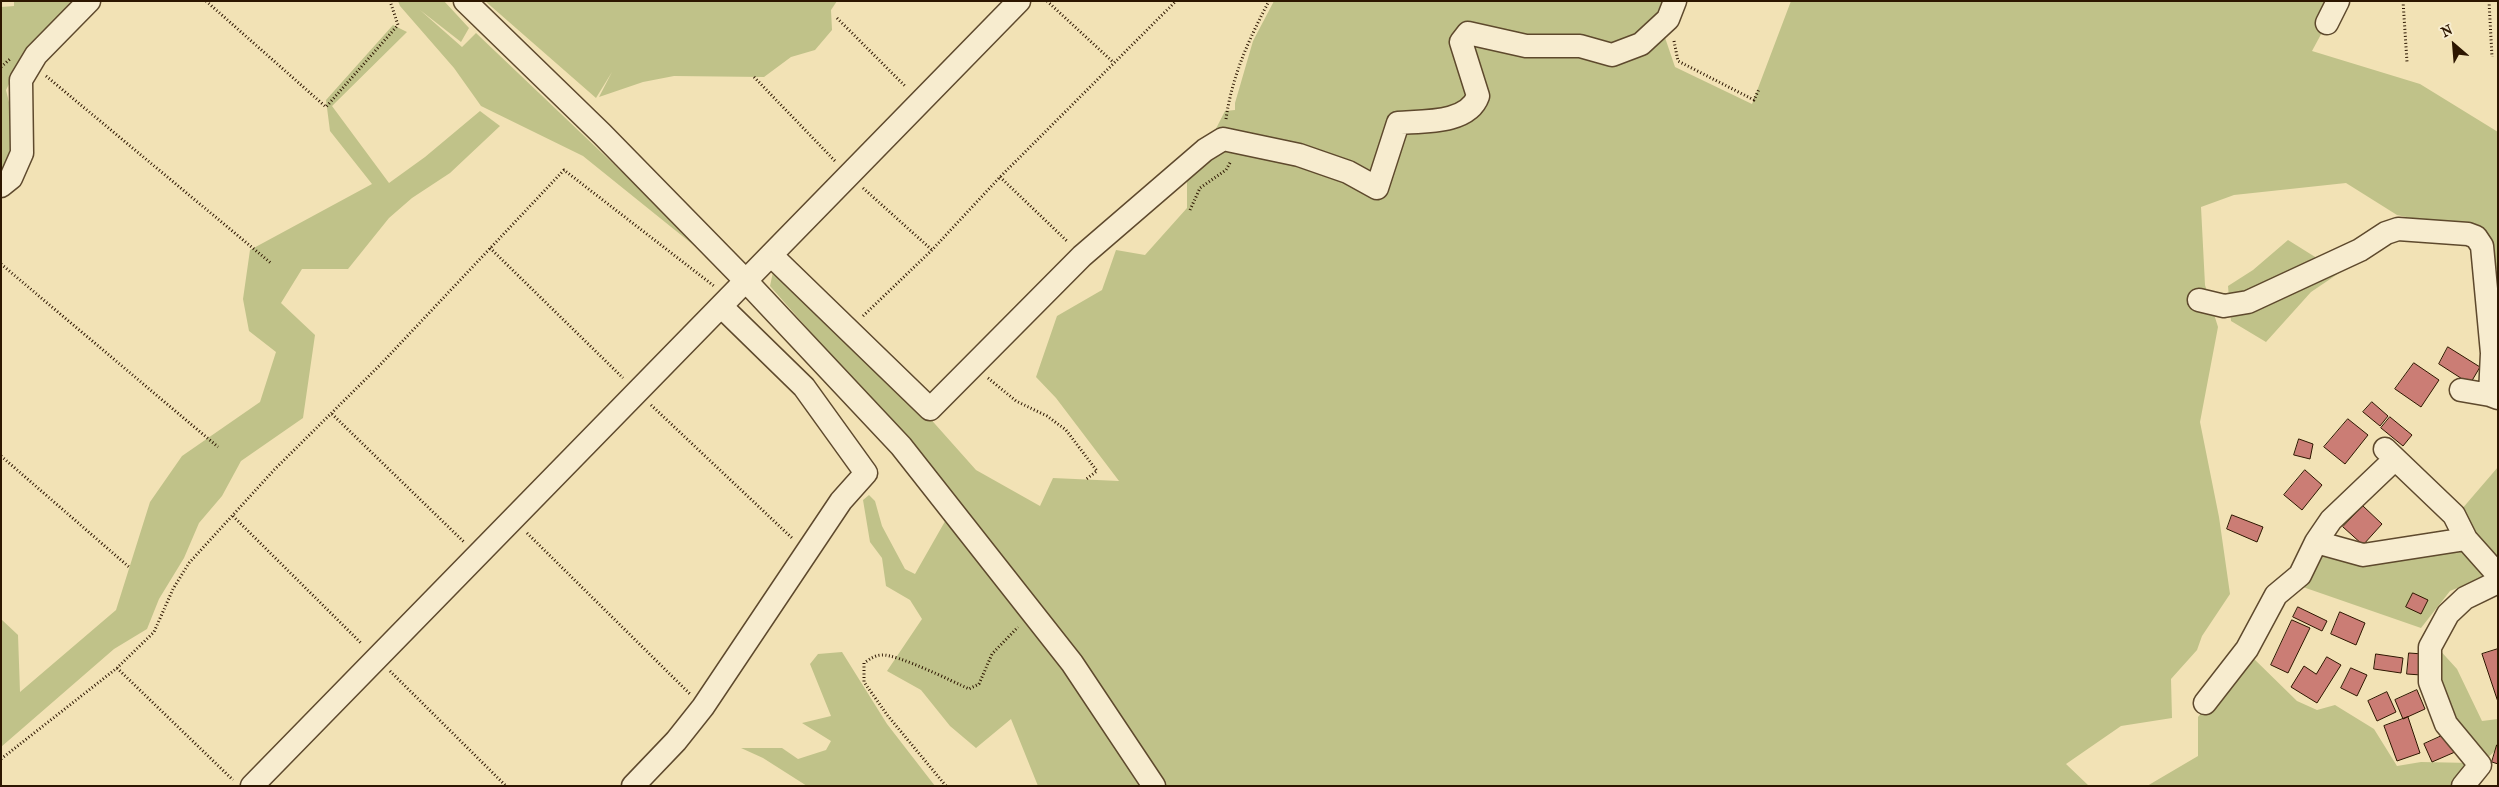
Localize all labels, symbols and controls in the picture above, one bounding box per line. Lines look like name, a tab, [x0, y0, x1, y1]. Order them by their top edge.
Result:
north arrow	[2429, 20, 2479, 70]
text: N	[2438, 21, 2456, 41]

